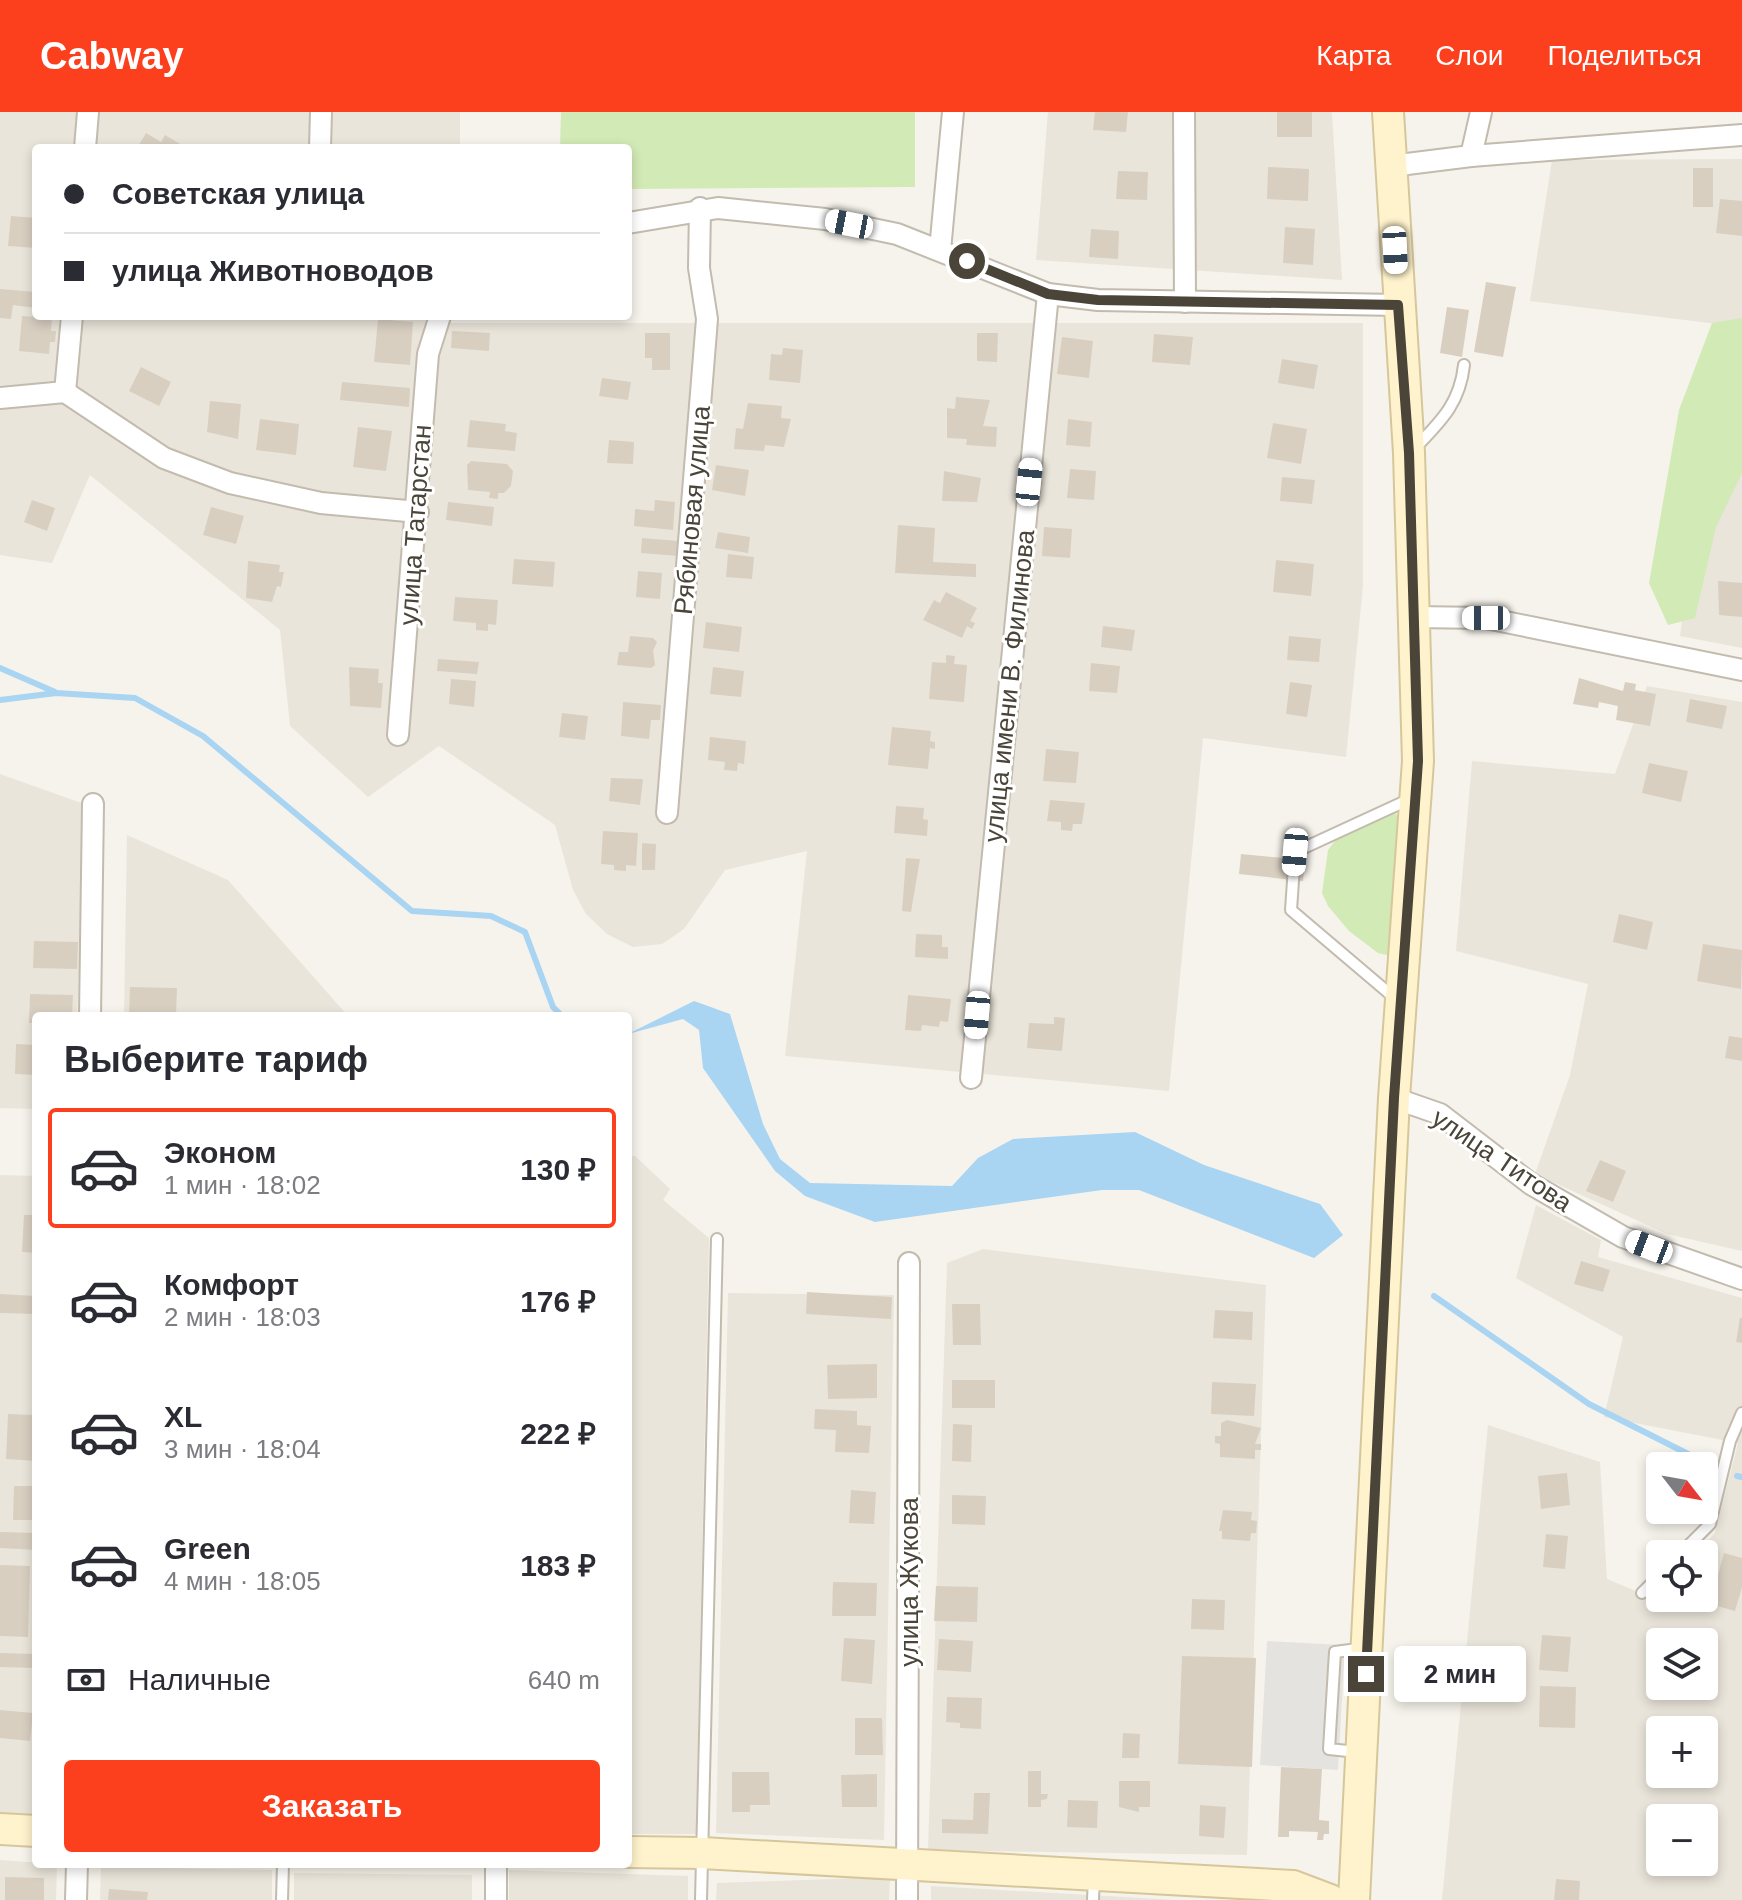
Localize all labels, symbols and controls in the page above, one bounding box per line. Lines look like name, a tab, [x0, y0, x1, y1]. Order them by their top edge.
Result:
text: Cabway	[40, 35, 184, 77]
text: Карта	[1316, 40, 1391, 71]
text: Слои	[1435, 40, 1503, 71]
text: Поделиться	[1547, 40, 1702, 71]
text: Советская улица	[112, 177, 364, 210]
car	[823, 208, 875, 240]
car	[1382, 225, 1408, 275]
route start	[949, 243, 985, 279]
text: улица Животноводов	[112, 254, 434, 287]
street label: Рябиновая улица	[668, 404, 716, 616]
street label: улица Татарстан	[393, 424, 437, 626]
car	[1015, 457, 1043, 507]
street label: улица имени В. Филинова	[978, 528, 1040, 844]
car	[1462, 606, 1510, 630]
car	[1281, 827, 1309, 877]
car	[963, 990, 991, 1040]
text: Выберите тариф	[64, 1039, 368, 1080]
street label: улица Титова	[1426, 1102, 1578, 1218]
icon: car	[68, 1132, 140, 1204]
text: Эконом	[164, 1136, 277, 1169]
text: 130 ₽	[520, 1153, 596, 1186]
text: 1 мин · 18:02	[164, 1170, 321, 1200]
car	[1622, 1227, 1676, 1267]
icon: car	[68, 1264, 140, 1336]
text: Комфорт	[164, 1268, 299, 1301]
text: 176 ₽	[520, 1285, 596, 1318]
text: 2 мин · 18:03	[164, 1302, 321, 1332]
icon: car	[68, 1396, 140, 1468]
text: XL	[164, 1400, 202, 1433]
text: 222 ₽	[520, 1417, 596, 1450]
text: 3 мин · 18:04	[164, 1434, 321, 1464]
north arrow	[1646, 1452, 1718, 1524]
map controls	[1646, 1452, 1718, 1876]
street label: улица Жукова	[894, 1497, 924, 1667]
icon: car	[68, 1528, 140, 1600]
text: Green	[164, 1532, 251, 1565]
button: locate	[1646, 1540, 1718, 1612]
text: 183 ₽	[520, 1549, 596, 1582]
text: 4 мин · 18:05	[164, 1566, 321, 1596]
button: layers	[1646, 1628, 1718, 1700]
callout: 2 мин	[1394, 1646, 1526, 1702]
route end	[1348, 1656, 1384, 1692]
icon: cash	[64, 1658, 108, 1702]
text: 2 мин	[1424, 1659, 1496, 1689]
text: Наличные	[128, 1663, 271, 1696]
text: 640 m	[528, 1665, 600, 1695]
button: +	[1646, 1716, 1718, 1788]
button: Заказать	[64, 1760, 600, 1852]
button: −	[1646, 1804, 1718, 1876]

